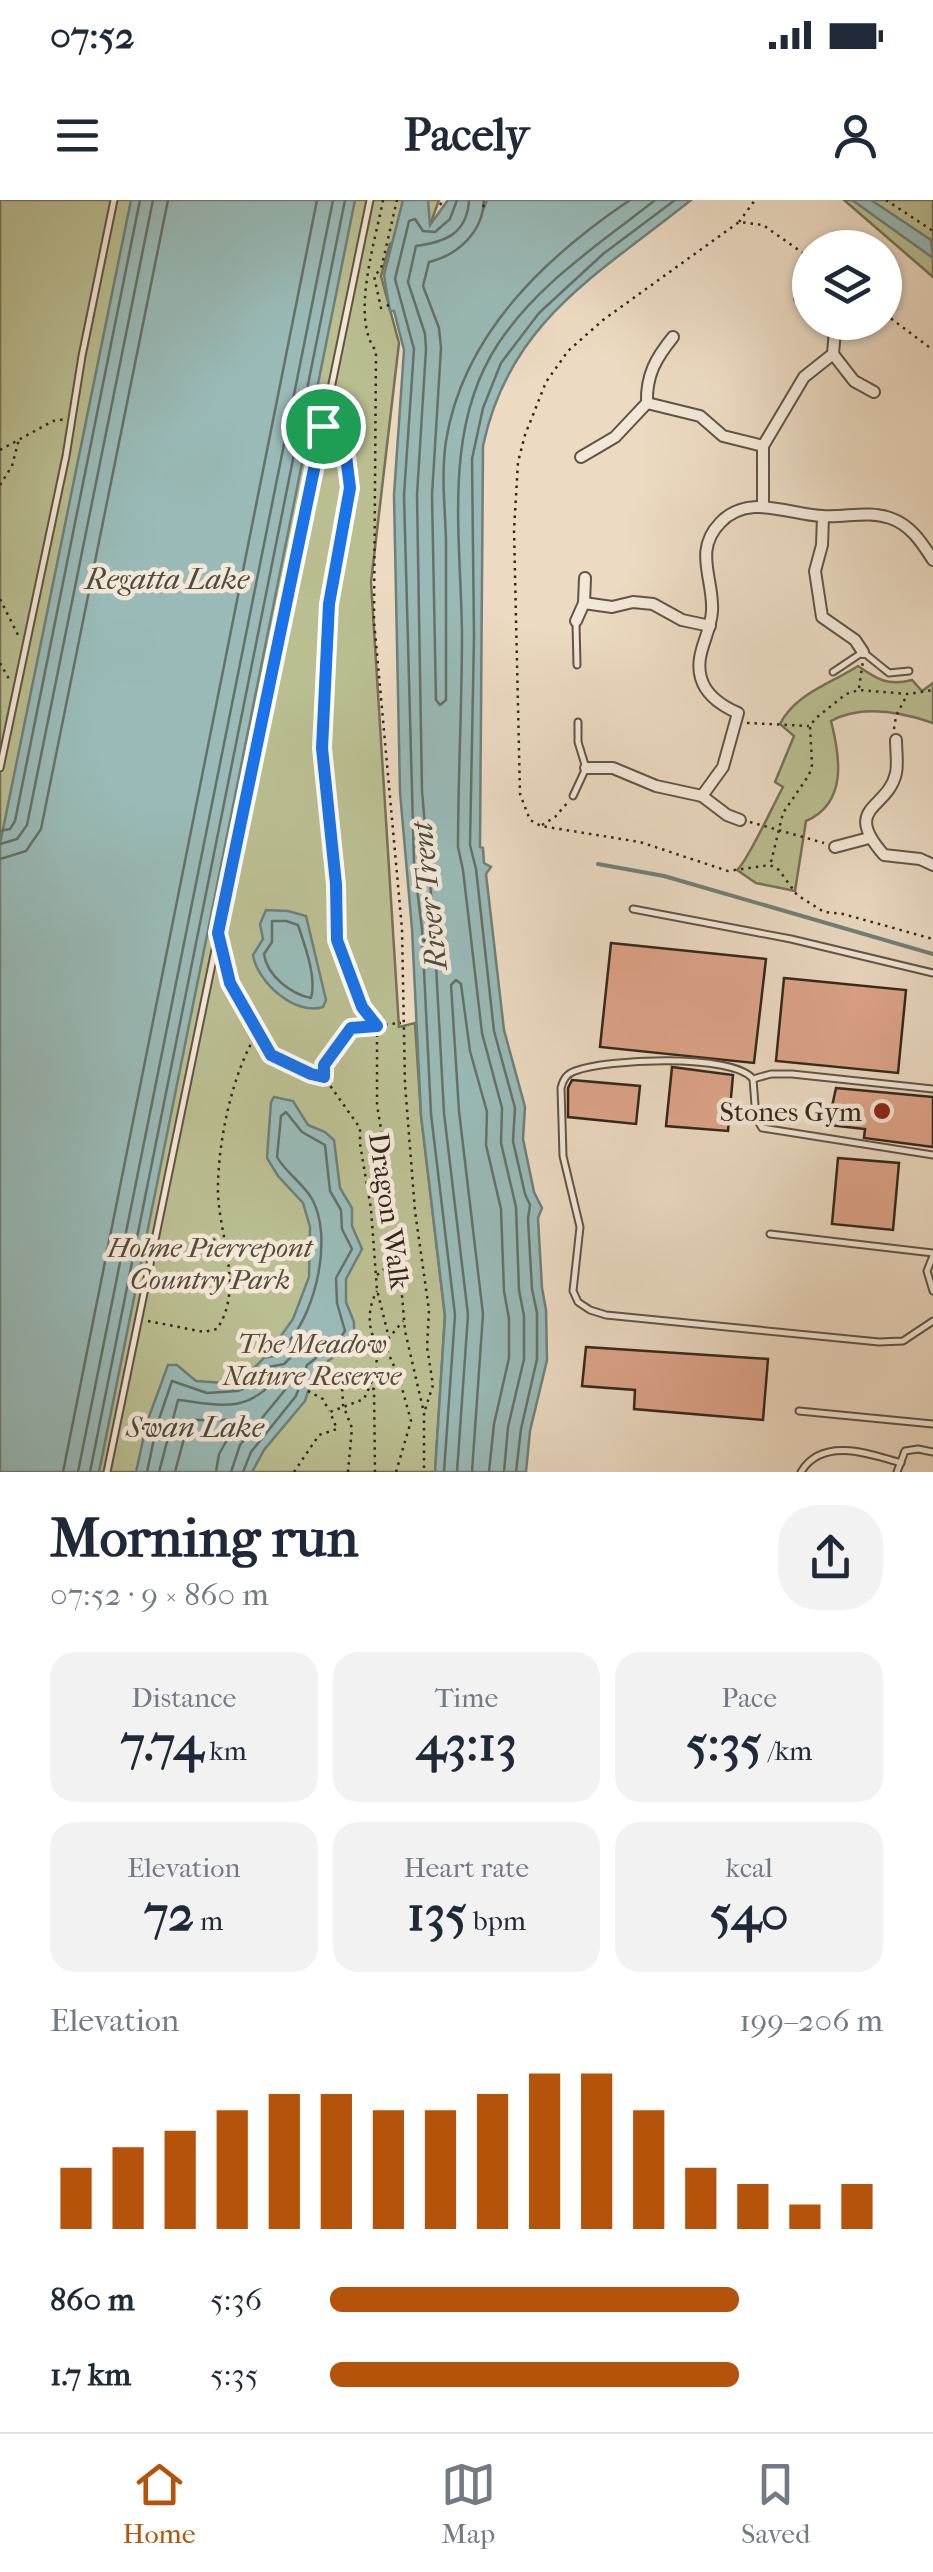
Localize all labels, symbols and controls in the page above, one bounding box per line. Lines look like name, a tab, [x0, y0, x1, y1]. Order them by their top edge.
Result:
text: 07:52	[50, 13, 134, 58]
icon: menu	[50, 108, 105, 163]
icon: person	[828, 108, 883, 163]
text: Pacely	[404, 109, 529, 162]
map controls	[792, 230, 902, 340]
button: layers	[792, 230, 902, 340]
pin	[281, 384, 366, 469]
icon: arrive	[296, 399, 351, 454]
water label: Regatta Lake	[83, 562, 250, 597]
water label: River Trent	[404, 819, 455, 973]
place label: Stones Gym	[719, 1095, 863, 1128]
marker: Stones Gym	[871, 1100, 893, 1122]
street label: Dragon Walk	[362, 1131, 417, 1292]
park label: Holme Pierrepont Country Park	[107, 1231, 314, 1296]
park label: The Meadow Nature Reserve	[222, 1327, 402, 1392]
water label: Swan Lake	[125, 1410, 265, 1445]
button: share	[778, 1505, 883, 1610]
text: Morning run	[50, 1506, 358, 1570]
text: 07:52 · 9 × 860 m	[50, 1576, 269, 1613]
text: Distance	[131, 1681, 236, 1714]
text: Time	[435, 1681, 498, 1714]
text: Pace	[721, 1681, 777, 1714]
text: 7.74	[121, 1714, 203, 1773]
text: 43:13	[416, 1714, 517, 1773]
text: 5:35	[686, 1714, 762, 1773]
text: km	[203, 1734, 247, 1767]
text: /km	[762, 1734, 812, 1767]
text: Elevation	[127, 1851, 240, 1884]
text: Heart rate	[404, 1851, 529, 1884]
text: kcal	[726, 1851, 773, 1884]
text: 72	[144, 1884, 194, 1943]
text: 135	[407, 1884, 467, 1943]
text: 540	[710, 1884, 789, 1943]
text: m	[194, 1904, 223, 1937]
text: bpm	[467, 1904, 526, 1937]
text: Elevation	[50, 2002, 179, 2039]
text: 199–206 m	[739, 2002, 883, 2039]
text: 860 m	[50, 2281, 135, 2318]
text: 5:36	[210, 2281, 262, 2318]
text: 1.7 km	[50, 2356, 131, 2393]
text: 5:35	[210, 2356, 259, 2393]
tab: Home	[123, 2457, 195, 2550]
tab: Map	[441, 2457, 496, 2550]
tab: Saved	[741, 2457, 810, 2550]

